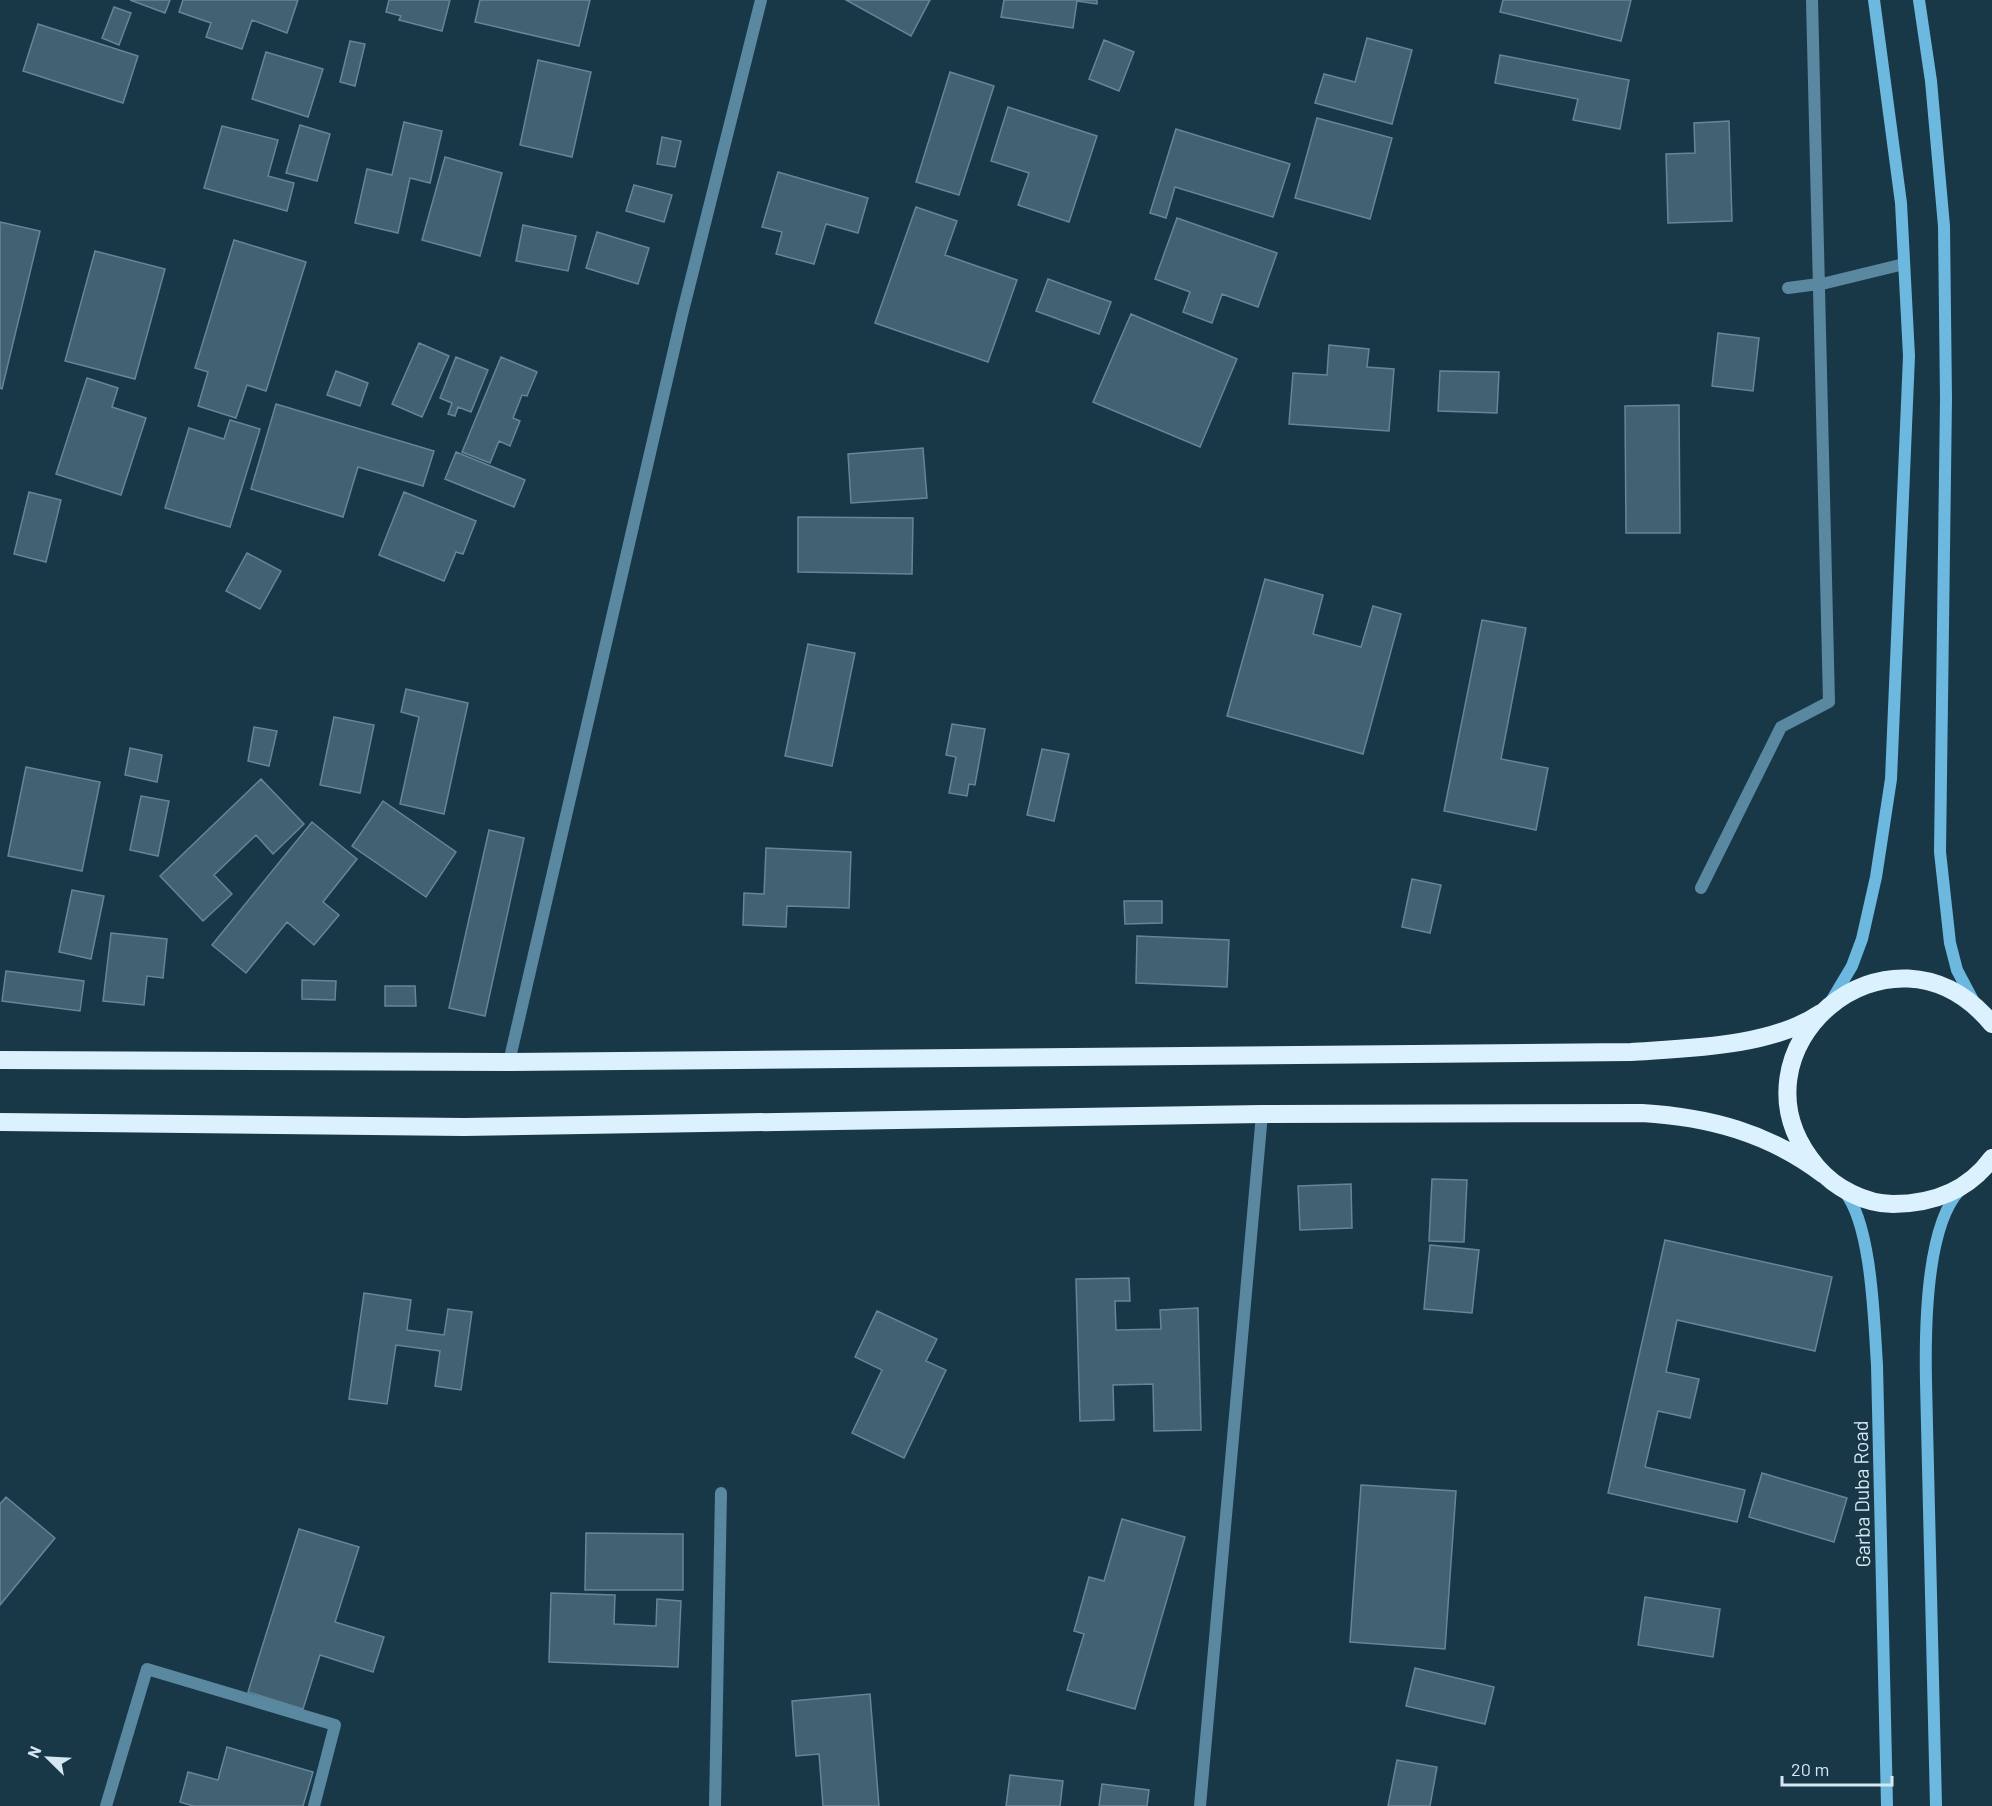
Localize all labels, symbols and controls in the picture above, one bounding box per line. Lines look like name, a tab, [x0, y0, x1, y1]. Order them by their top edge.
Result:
street label: Garba Duba Road	[1848, 1420, 1874, 1568]
north arrow	[18, 1728, 78, 1788]
text: N	[23, 1743, 45, 1760]
scale bar	[1782, 1749, 1892, 1787]
text: 20 m	[1791, 1758, 1829, 1780]

